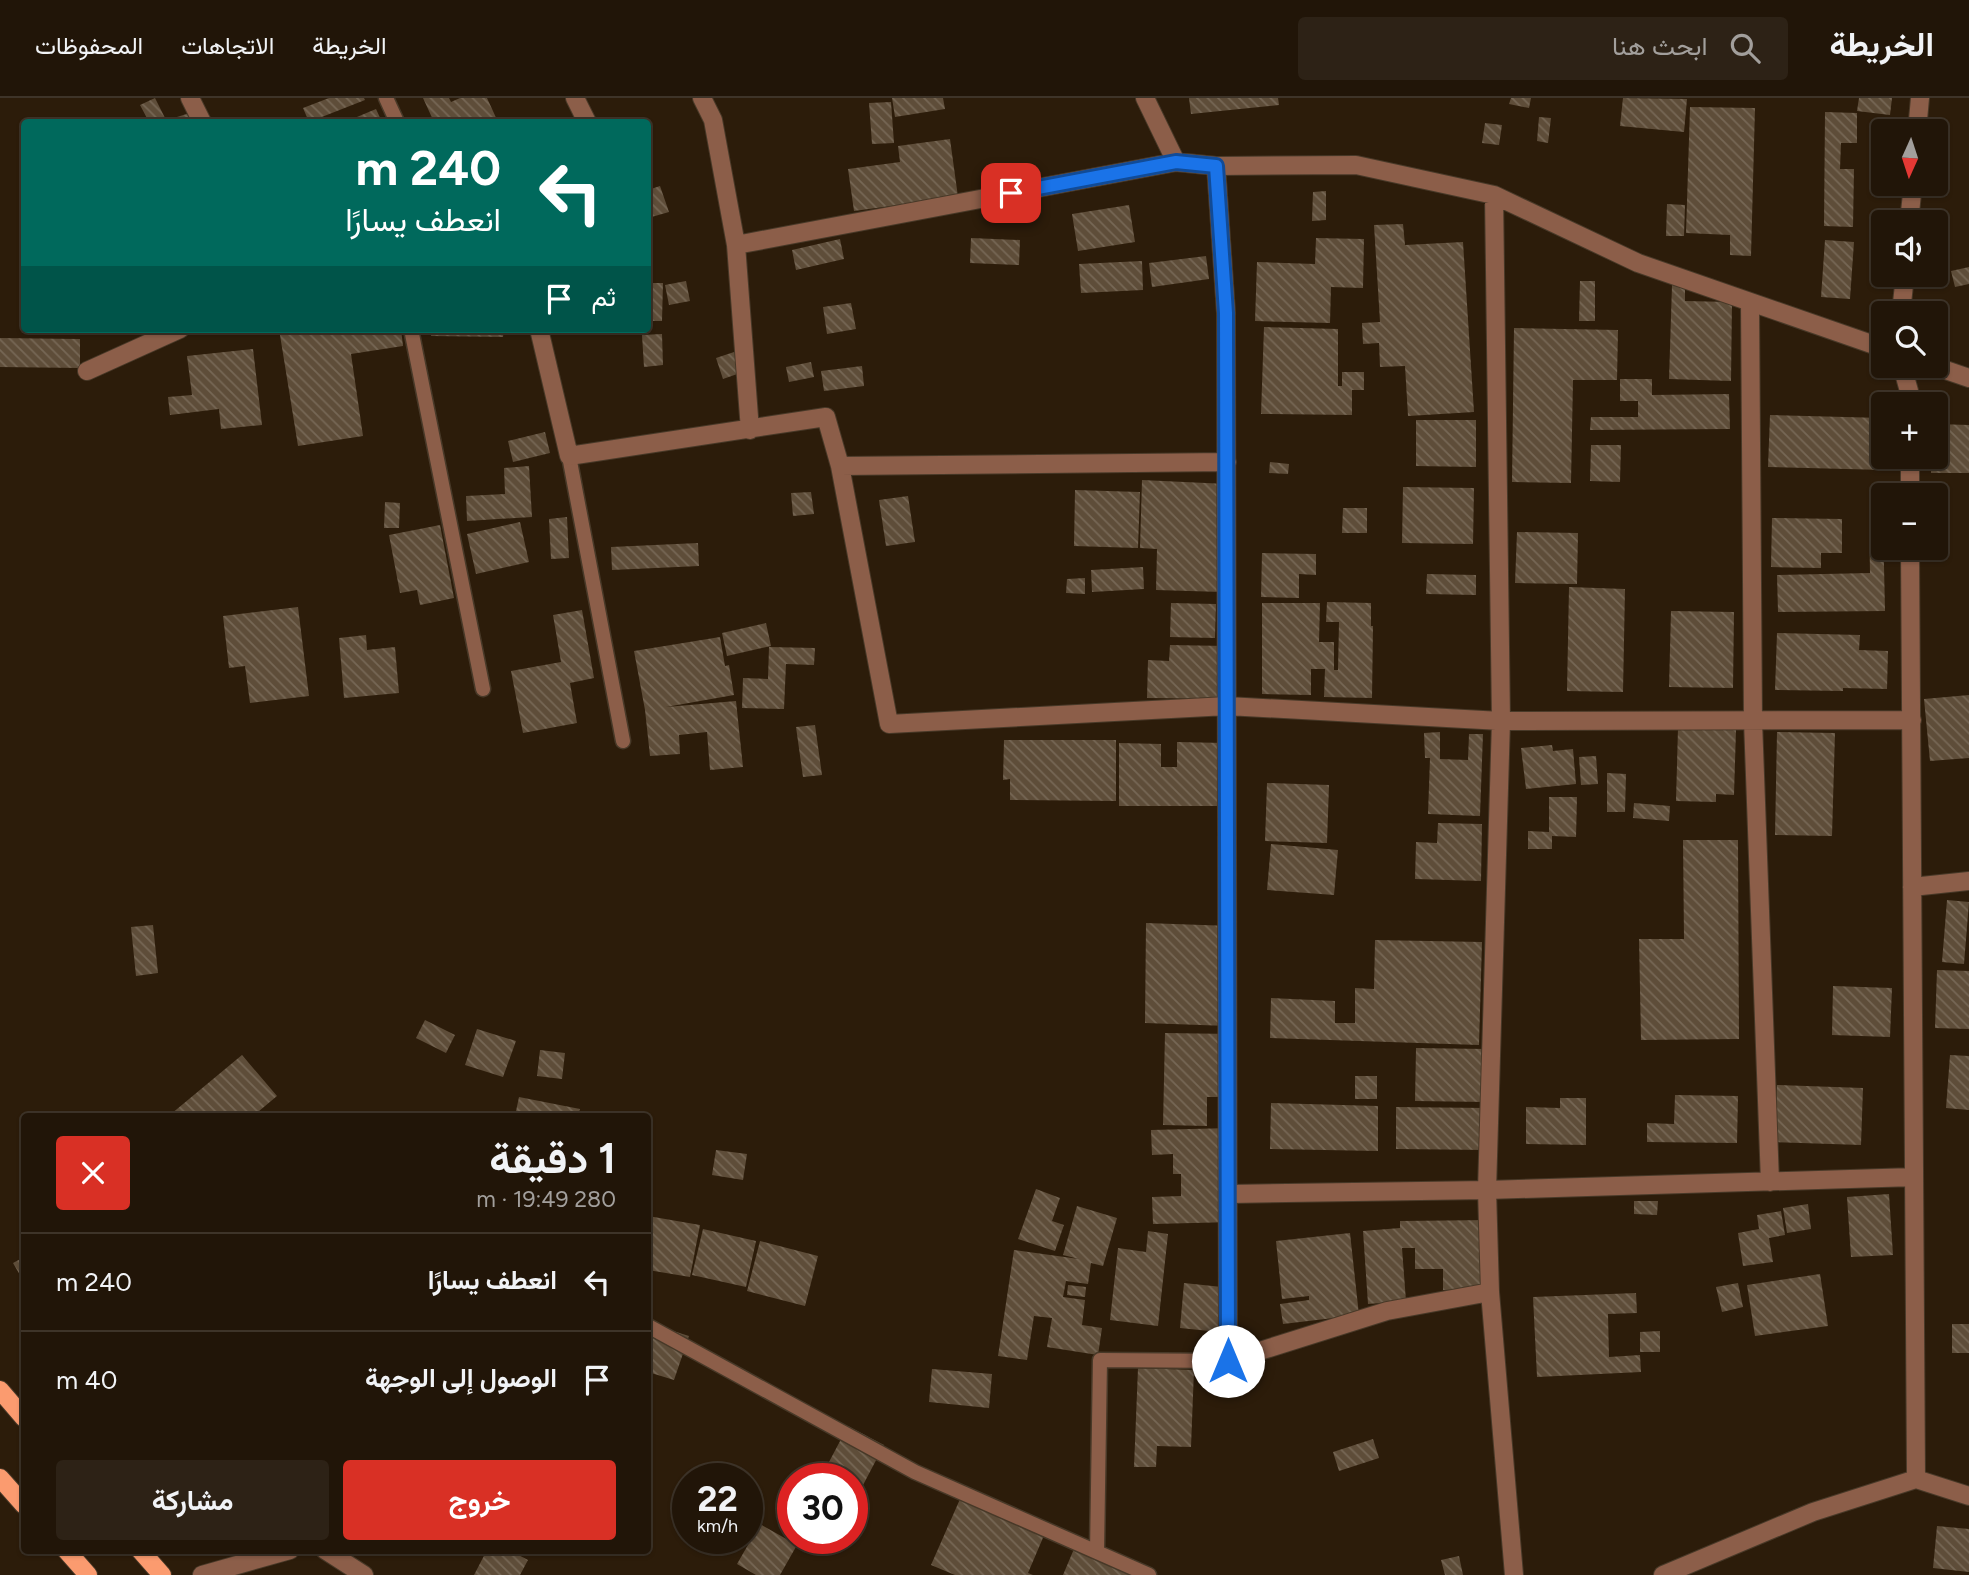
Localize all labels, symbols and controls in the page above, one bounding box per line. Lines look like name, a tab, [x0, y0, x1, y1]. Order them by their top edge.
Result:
search box	[1298, 17, 1788, 80]
text: الخريطة	[1830, 25, 1934, 64]
icon: search	[1726, 29, 1764, 67]
text: ابحث هنا	[1612, 30, 1708, 62]
text: المحفوظات	[35, 31, 143, 60]
text: الاتجاهات	[181, 31, 274, 60]
text: الخريطة	[312, 31, 387, 60]
north arrow	[1871, 119, 1948, 196]
map controls	[1871, 119, 1948, 560]
text: 240 m	[355, 138, 501, 197]
icon: left	[525, 147, 616, 238]
pin	[981, 163, 1041, 223]
icon: arrive	[992, 174, 1030, 212]
text: انعطف يسارًا	[345, 201, 501, 239]
button: sound	[1871, 210, 1948, 287]
icon: arrive	[540, 280, 578, 318]
text: ثم	[592, 281, 616, 313]
button: search	[1871, 301, 1948, 378]
button: +	[1871, 392, 1948, 469]
button: −	[1871, 483, 1948, 560]
text: 1 دقيقة	[489, 1133, 616, 1184]
button: close	[56, 1136, 130, 1210]
text: 280 m · 19:49	[476, 1185, 616, 1213]
icon: left	[578, 1263, 616, 1301]
text: انعطف يسارًا	[428, 1264, 557, 1296]
text: 240 m	[56, 1266, 132, 1298]
position arrow	[1191, 1324, 1265, 1398]
icon: arrive	[578, 1361, 616, 1399]
text: الوصول إلى الوجهة	[365, 1362, 557, 1394]
text: 40 m	[56, 1364, 117, 1396]
button: مشاركة	[56, 1460, 329, 1540]
button: خروج	[343, 1460, 616, 1540]
speed limit sign: 30	[777, 1463, 868, 1554]
text: 22	[697, 1478, 738, 1520]
text: km/h	[697, 1515, 738, 1537]

